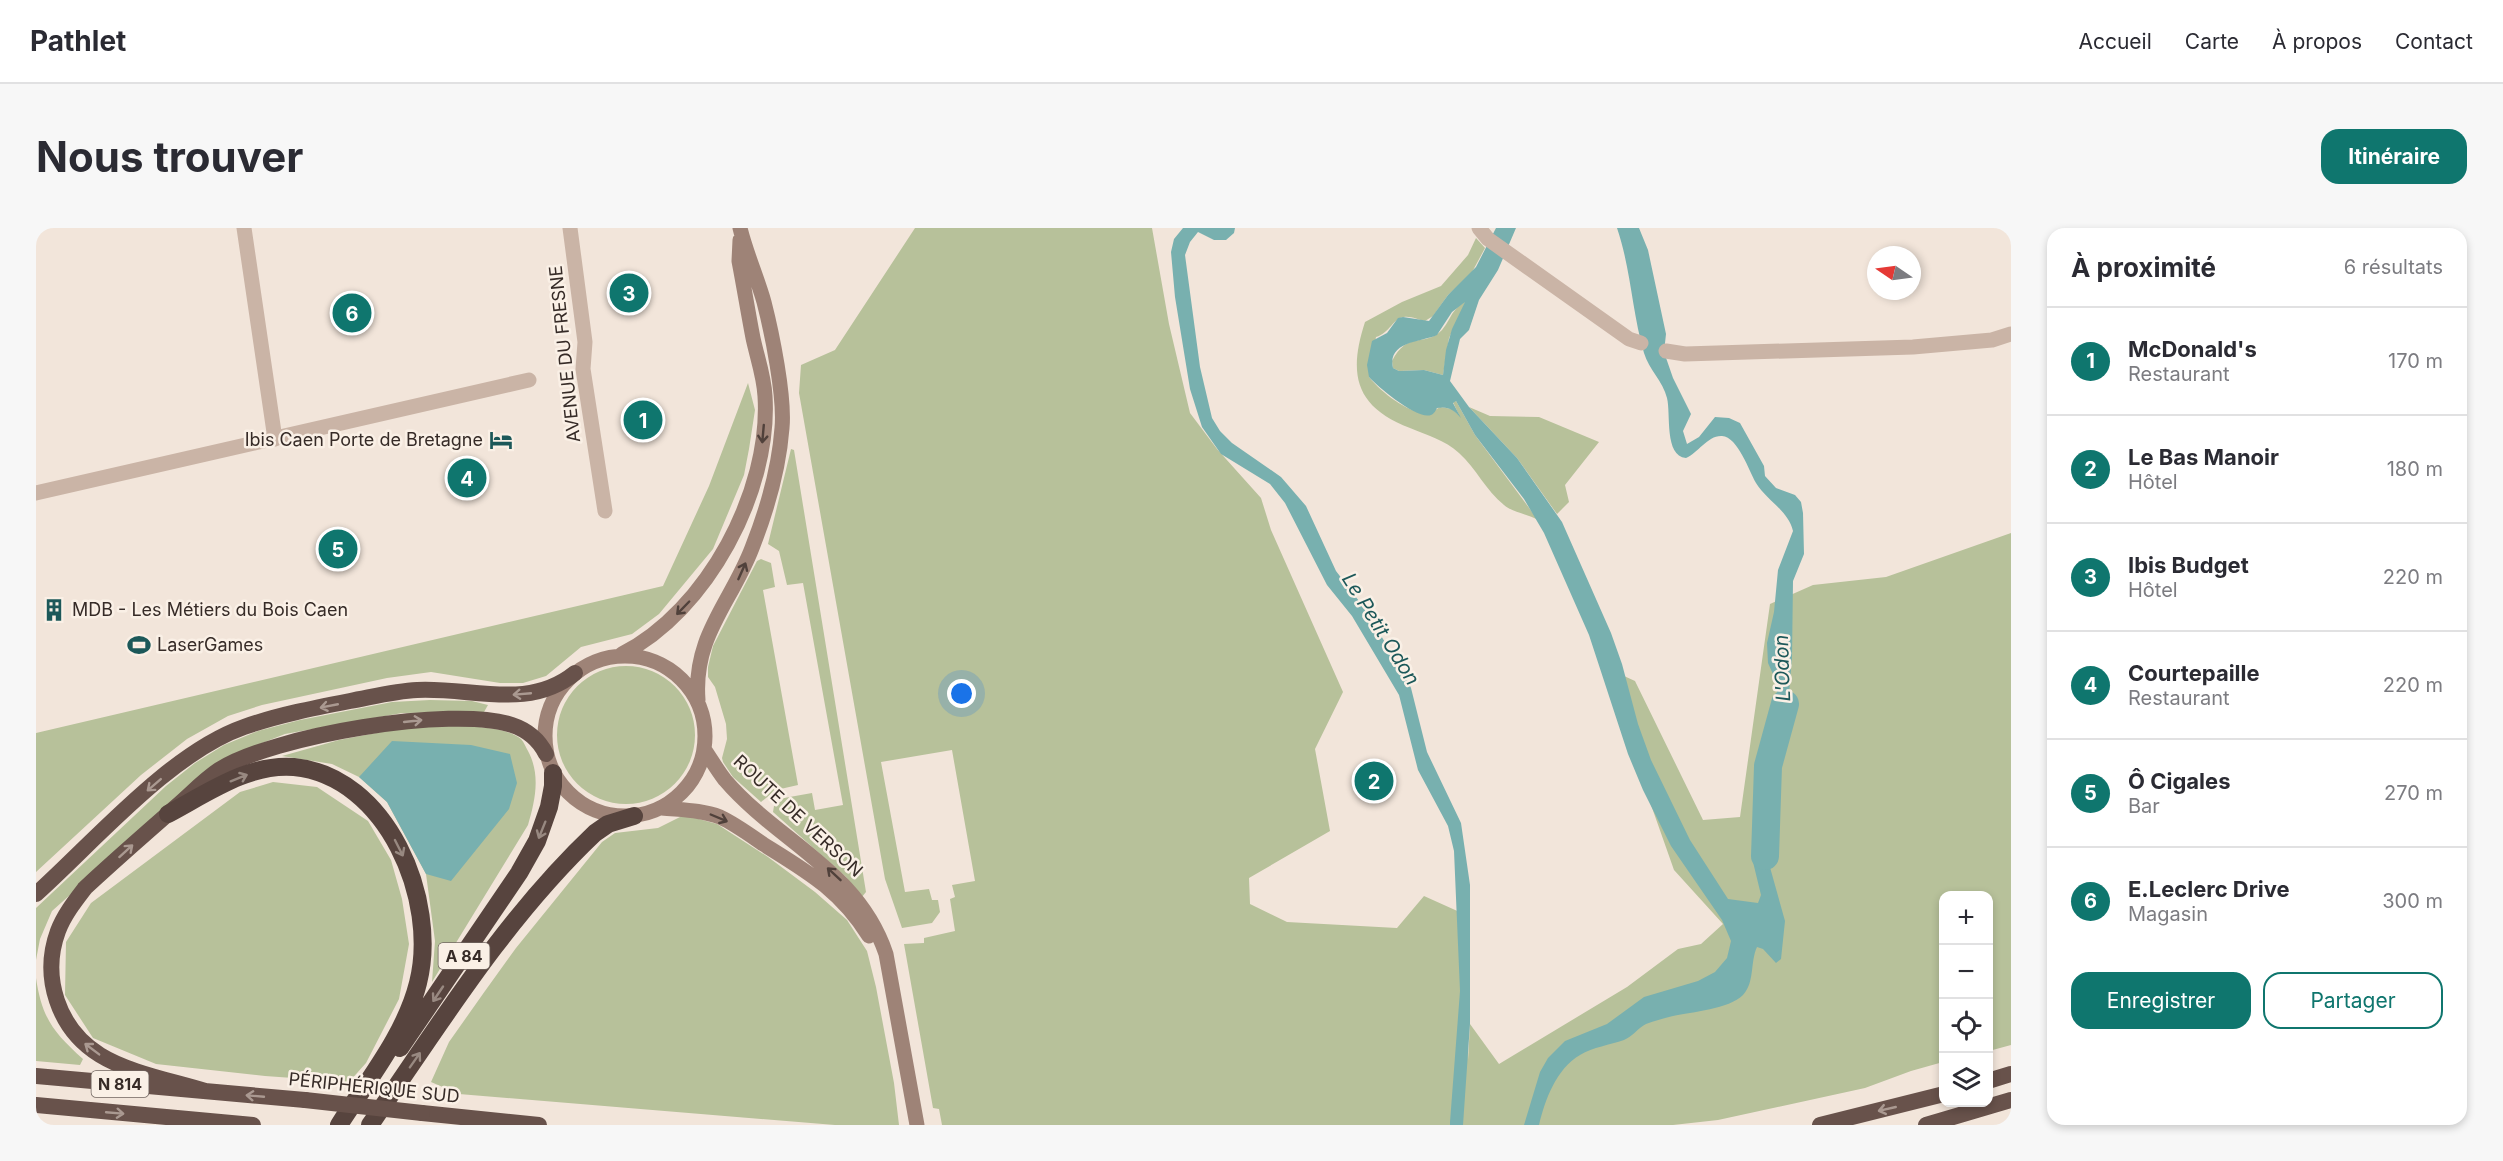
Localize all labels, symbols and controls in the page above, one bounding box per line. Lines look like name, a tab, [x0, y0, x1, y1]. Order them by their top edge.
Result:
text: Pathlet	[30, 24, 126, 58]
text: Accueil	[2078, 29, 2152, 54]
text: Carte	[2185, 29, 2239, 54]
text: À propos	[2272, 29, 2362, 54]
text: Contact	[2395, 29, 2473, 54]
button: Itinéraire	[2321, 129, 2467, 184]
text: Nous trouver	[36, 131, 303, 182]
north arrow	[1867, 246, 1921, 300]
text: À proximité	[2071, 252, 2216, 283]
text: 6 résultats	[2344, 255, 2443, 279]
street label: AVENUE DU FRESNE	[545, 265, 584, 443]
pin: 3	[610, 270, 648, 316]
pin: 6	[332, 290, 372, 335]
text: McDonald's	[2128, 336, 2257, 362]
text: 1	[2086, 349, 2095, 373]
text: 170 m	[2388, 349, 2443, 373]
text: Restaurant	[2128, 362, 2230, 386]
pin: 1	[624, 398, 662, 442]
one-way arrow	[757, 424, 768, 444]
hotel icon: Ibis Caen Porte de Bretagne	[488, 427, 514, 453]
place label: Ibis Caen Porte de Bretagne	[245, 429, 483, 450]
text: Le Bas Manoir	[2128, 444, 2279, 470]
pin: 4	[448, 456, 486, 500]
text: 2	[2084, 457, 2097, 481]
text: 180 m	[2387, 457, 2443, 481]
text: Hôtel	[2128, 470, 2178, 494]
pin: 5	[318, 526, 358, 572]
text: Ibis Budget	[2128, 552, 2249, 578]
one-way arrow	[737, 562, 749, 580]
text: 3	[2084, 565, 2097, 589]
text: 220 m	[2383, 565, 2443, 589]
water label: Le Petit Odon	[1337, 569, 1425, 689]
text: Hôtel	[2128, 578, 2178, 602]
building icon: MDB - Les Métiers du Bois Caen	[41, 597, 67, 623]
place label: MDB - Les Métiers du Bois Caen	[72, 599, 348, 620]
one-way arrow	[676, 601, 690, 616]
sports icon: LaserGames	[126, 632, 152, 658]
place label: LaserGames	[157, 634, 263, 655]
water label: L'Odon	[1769, 634, 1795, 702]
text: Courtepaille	[2128, 660, 2260, 686]
text: 4	[2084, 673, 2097, 697]
text: 220 m	[2383, 673, 2443, 697]
your location	[947, 679, 976, 708]
text: Restaurant	[2128, 686, 2230, 710]
one-way arrow	[513, 689, 532, 700]
one-way arrow	[319, 701, 339, 712]
one-way arrow	[402, 715, 422, 726]
street label: ROUTE DE VERSON	[729, 750, 867, 881]
pin: 2	[1354, 758, 1394, 804]
text: Ô Cigales	[2128, 768, 2230, 794]
one-way arrow	[229, 772, 247, 783]
one-way arrow	[147, 778, 162, 792]
text: 5	[2084, 781, 2097, 805]
text: 270 m	[2384, 781, 2443, 805]
text: Bar	[2128, 794, 2160, 818]
one-way arrow	[709, 813, 728, 824]
one-way arrow	[536, 820, 547, 838]
one-way arrow	[393, 839, 405, 857]
one-way arrow	[118, 844, 133, 858]
one-way arrow	[826, 867, 841, 882]
text: E.Leclerc Drive	[2128, 876, 2290, 902]
text: 6	[2084, 889, 2097, 913]
text: 300 m	[2382, 889, 2443, 913]
map controls	[1939, 891, 1993, 1107]
button: +	[1939, 891, 1993, 945]
text: Magasin	[2128, 902, 2208, 926]
road number: A 84	[438, 943, 490, 969]
button: −	[1939, 945, 1993, 999]
button: Enregistrer	[2071, 972, 2251, 1029]
button: Partager	[2263, 972, 2443, 1029]
one-way arrow	[432, 986, 444, 1002]
button: locate	[1939, 999, 1993, 1053]
one-way arrow	[84, 1042, 100, 1055]
one-way arrow	[409, 1052, 421, 1068]
button: layers	[1939, 1053, 1993, 1107]
street label: PÉRIPHÉRIQUE SUD	[288, 1067, 461, 1107]
road number: N 814	[92, 1071, 148, 1097]
one-way arrow	[245, 1090, 265, 1101]
one-way arrow	[1878, 1104, 1897, 1116]
one-way arrow	[105, 1108, 125, 1119]

